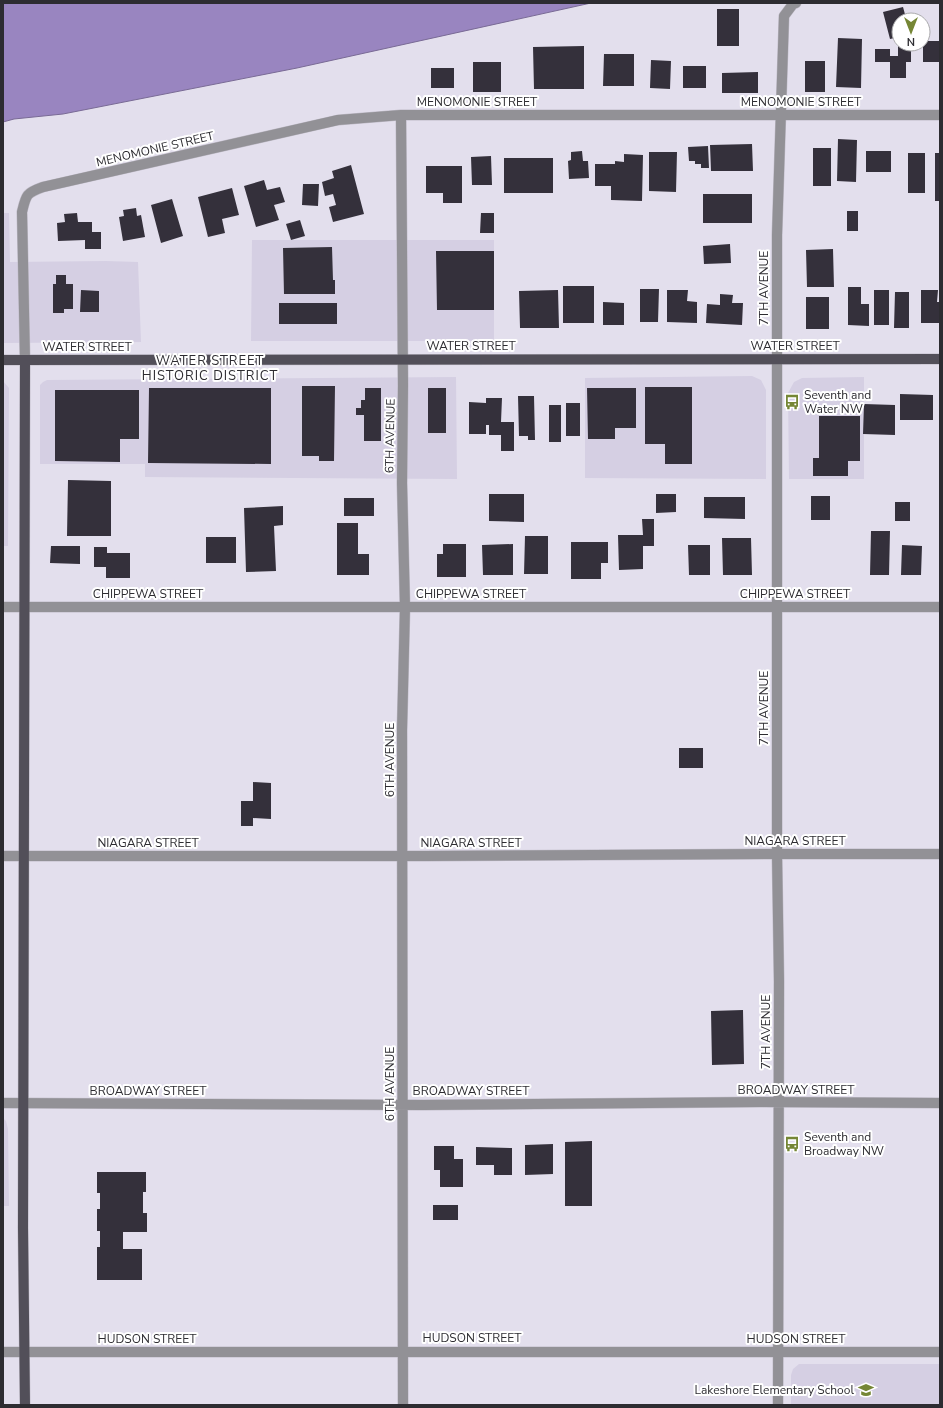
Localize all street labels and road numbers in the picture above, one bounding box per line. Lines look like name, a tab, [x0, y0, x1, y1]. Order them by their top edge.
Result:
street label: MENOMONIE STREET	[417, 94, 538, 110]
street label: MENOMONIE STREET	[741, 94, 862, 110]
street label: MENOMONIE STREET	[95, 127, 216, 170]
street label: 7TH AVENUE	[756, 251, 772, 325]
street label: WATER STREET	[426, 338, 516, 354]
street label: WATER STREET	[750, 338, 840, 354]
street label: WATER STREET	[42, 339, 132, 355]
street label: 6TH AVENUE	[381, 399, 399, 473]
street label: CHIPPEWA STREET	[93, 586, 204, 602]
street label: CHIPPEWA STREET	[416, 586, 527, 602]
street label: CHIPPEWA STREET	[740, 586, 851, 602]
street label: 7TH AVENUE	[756, 671, 772, 745]
street label: 6TH AVENUE	[382, 723, 398, 797]
street label: NIAGARA STREET	[744, 833, 846, 849]
street label: NIAGARA STREET	[97, 835, 199, 851]
street label: NIAGARA STREET	[420, 835, 522, 851]
street label: 7TH AVENUE	[758, 995, 774, 1069]
street label: 6TH AVENUE	[382, 1047, 398, 1121]
street label: BROADWAY STREET	[738, 1082, 855, 1098]
street label: BROADWAY STREET	[90, 1083, 207, 1099]
street label: BROADWAY STREET	[413, 1083, 530, 1099]
street label: HUDSON STREET	[423, 1330, 522, 1346]
street label: HUDSON STREET	[98, 1331, 197, 1347]
street label: HUDSON STREET	[747, 1331, 846, 1347]

